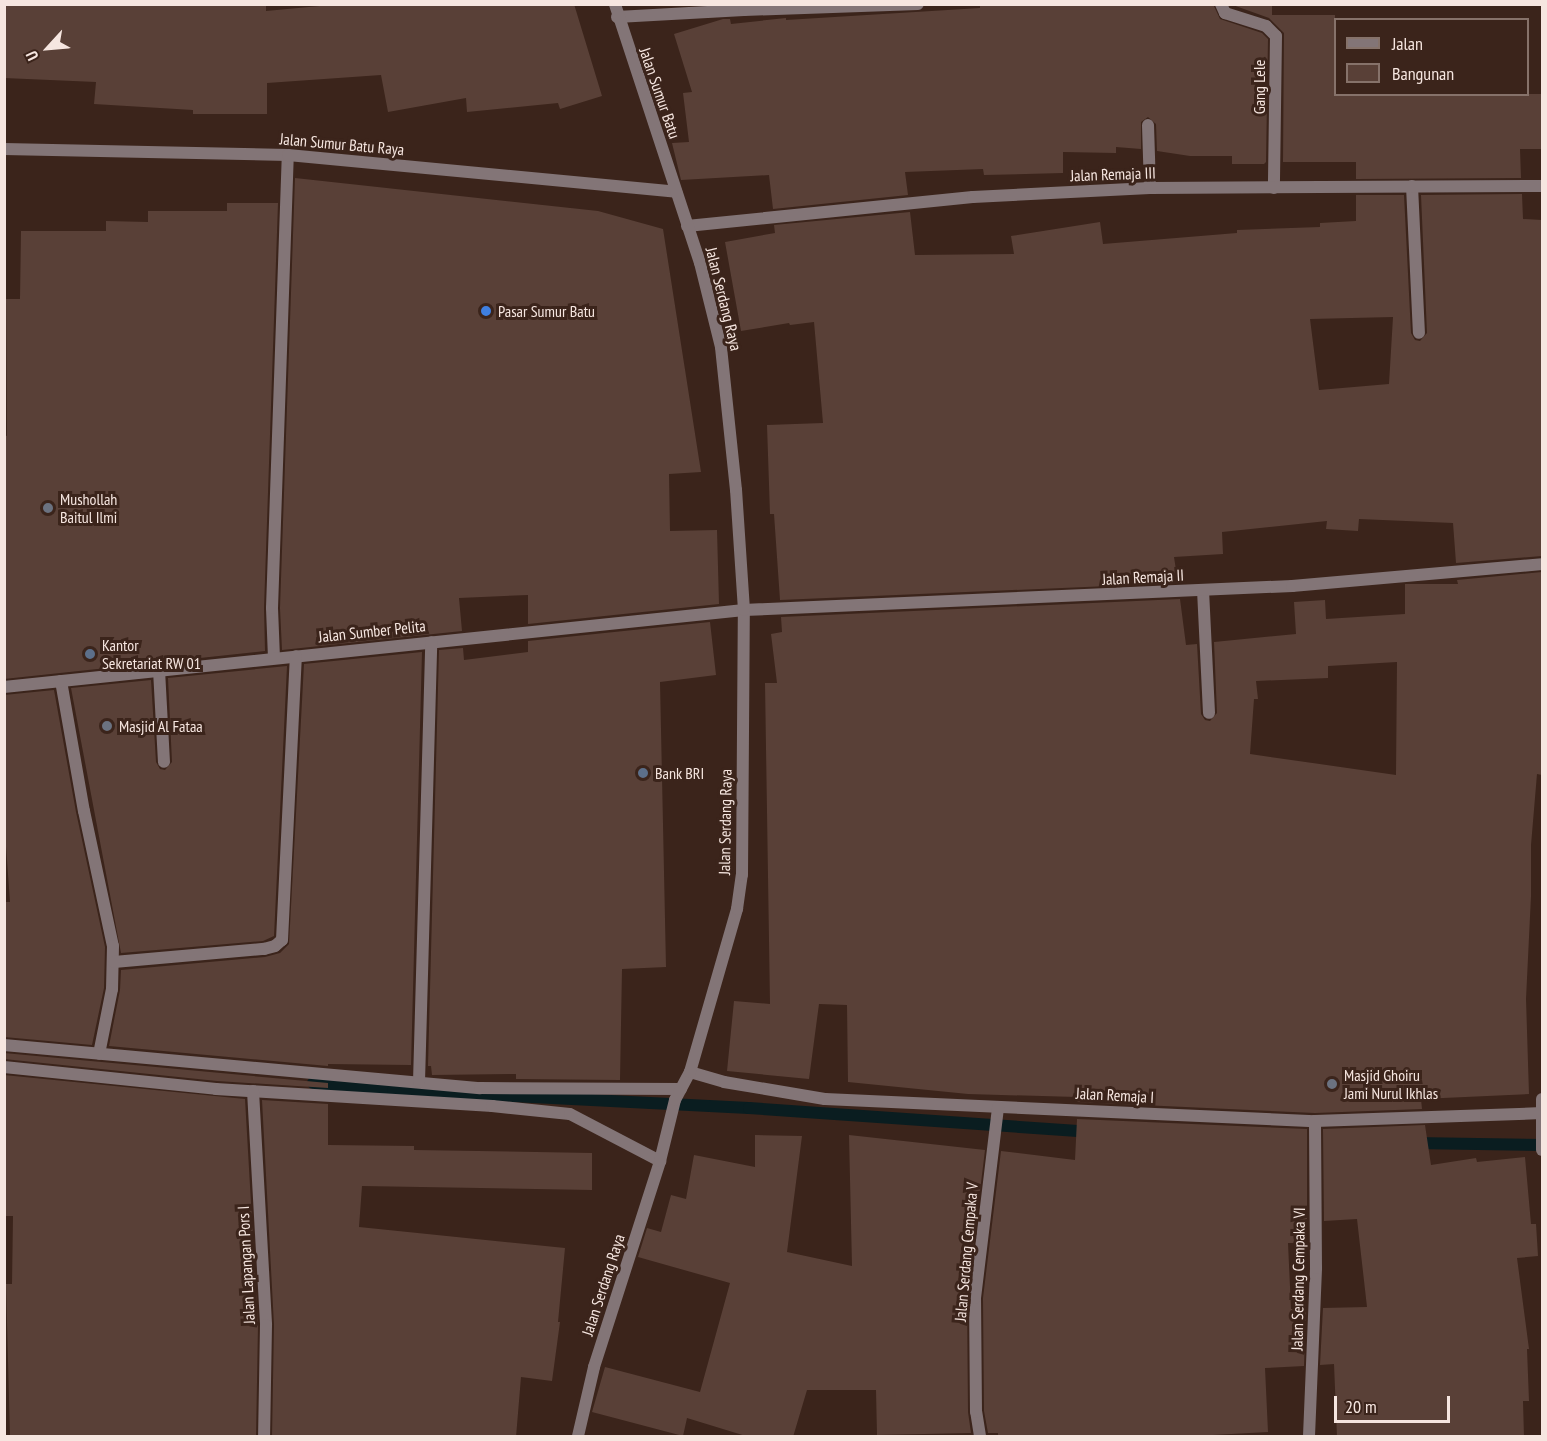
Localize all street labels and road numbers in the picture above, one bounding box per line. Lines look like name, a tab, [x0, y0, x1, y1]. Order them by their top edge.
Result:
street label: Jalan Sumur Batu	[635, 45, 685, 141]
street label: Gang Lele	[1249, 60, 1269, 114]
street label: Jalan Sumur Batu Raya	[279, 129, 405, 159]
street label: Jalan Remaja III	[1070, 163, 1156, 185]
street label: Jalan Serdang Raya	[702, 245, 746, 353]
street label: Jalan Remaja II	[1102, 565, 1184, 589]
street label: Jalan Sumber Pelita	[317, 616, 427, 646]
street label: Jalan Serdang Raya	[714, 769, 736, 875]
street label: Jalan Remaja I	[1075, 1083, 1155, 1107]
street label: Jalan Serdang Cempaka V	[950, 1181, 982, 1323]
street label: Jalan Lapangan Pors I	[233, 1205, 259, 1325]
street label: Jalan Serdang Cempaka VI	[1287, 1207, 1309, 1351]
street label: Jalan Serdang Raya	[578, 1232, 628, 1338]

